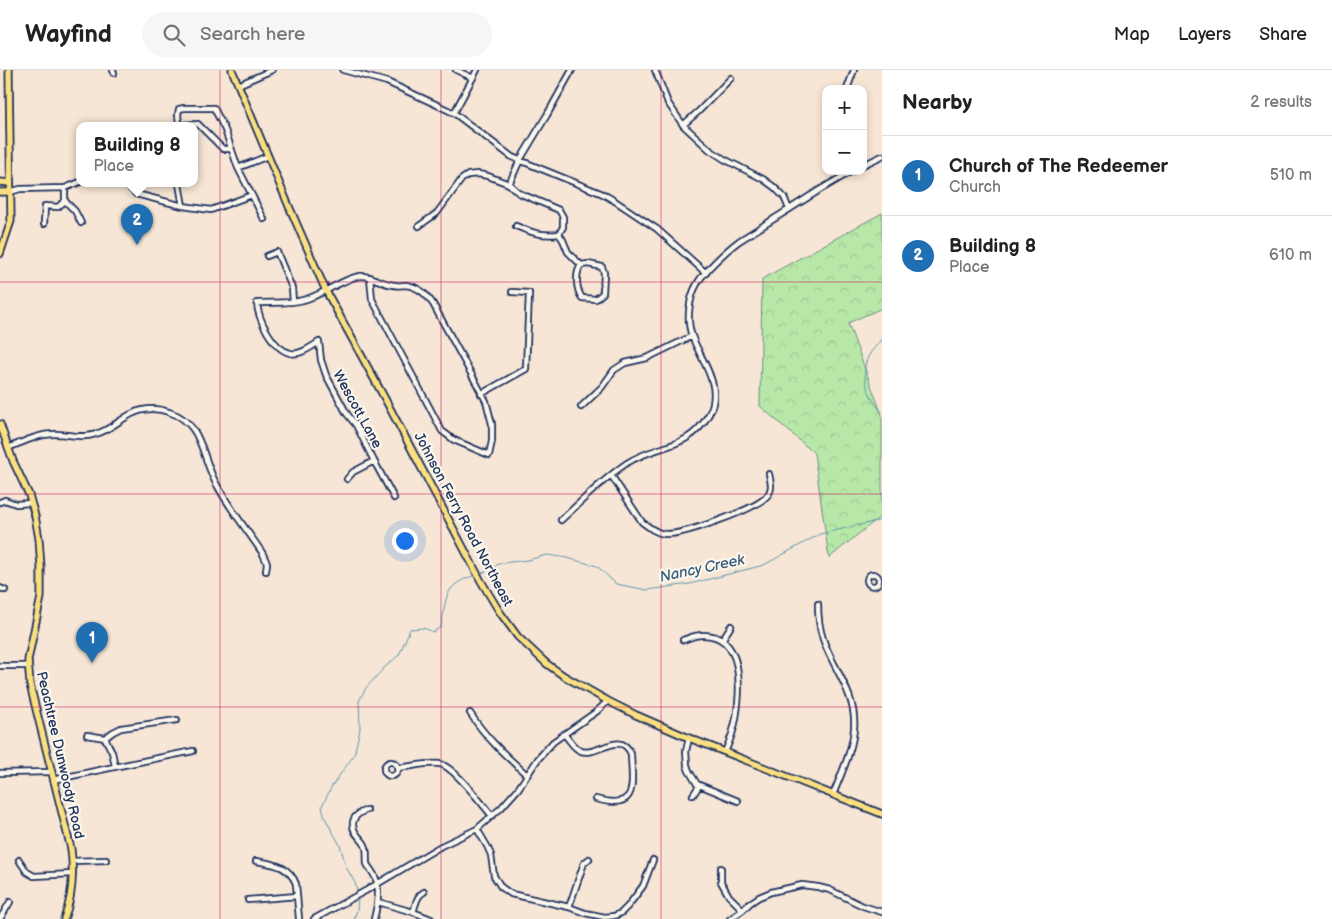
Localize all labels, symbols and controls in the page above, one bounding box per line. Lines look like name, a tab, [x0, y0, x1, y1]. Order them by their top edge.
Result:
search box	[142, 12, 492, 57]
text: Wayfind	[25, 20, 112, 49]
icon: search	[160, 21, 188, 49]
text: Search here	[200, 23, 305, 46]
text: Map	[1114, 24, 1150, 45]
text: Layers	[1178, 24, 1231, 45]
text: Share	[1259, 24, 1307, 45]
map controls	[822, 85, 867, 175]
button: +	[822, 85, 867, 130]
text: Nearby	[902, 90, 972, 115]
text: 2 results	[1250, 93, 1312, 112]
popup	[76, 122, 198, 187]
button: −	[822, 130, 867, 175]
text: Building 8	[93, 134, 181, 157]
text: Church of The Redeemer	[949, 155, 1168, 178]
text: Place	[93, 157, 134, 176]
text: 1	[915, 166, 921, 185]
text: 510 m	[1270, 166, 1312, 185]
text: Church	[949, 178, 1001, 197]
pin: 2	[121, 204, 153, 245]
text: Building 8	[949, 235, 1036, 258]
text: 2	[913, 246, 923, 265]
text: 610 m	[1269, 246, 1312, 265]
text: Place	[949, 258, 990, 277]
street label: Wescott Lane	[329, 367, 386, 451]
street label: Johnson Ferry Road Northeast	[410, 429, 517, 610]
your location	[392, 528, 418, 554]
water label: Nancy Creek	[658, 550, 747, 587]
pin: 1	[76, 622, 108, 663]
street label: Peachtree Dunwoody Road	[33, 670, 88, 840]

